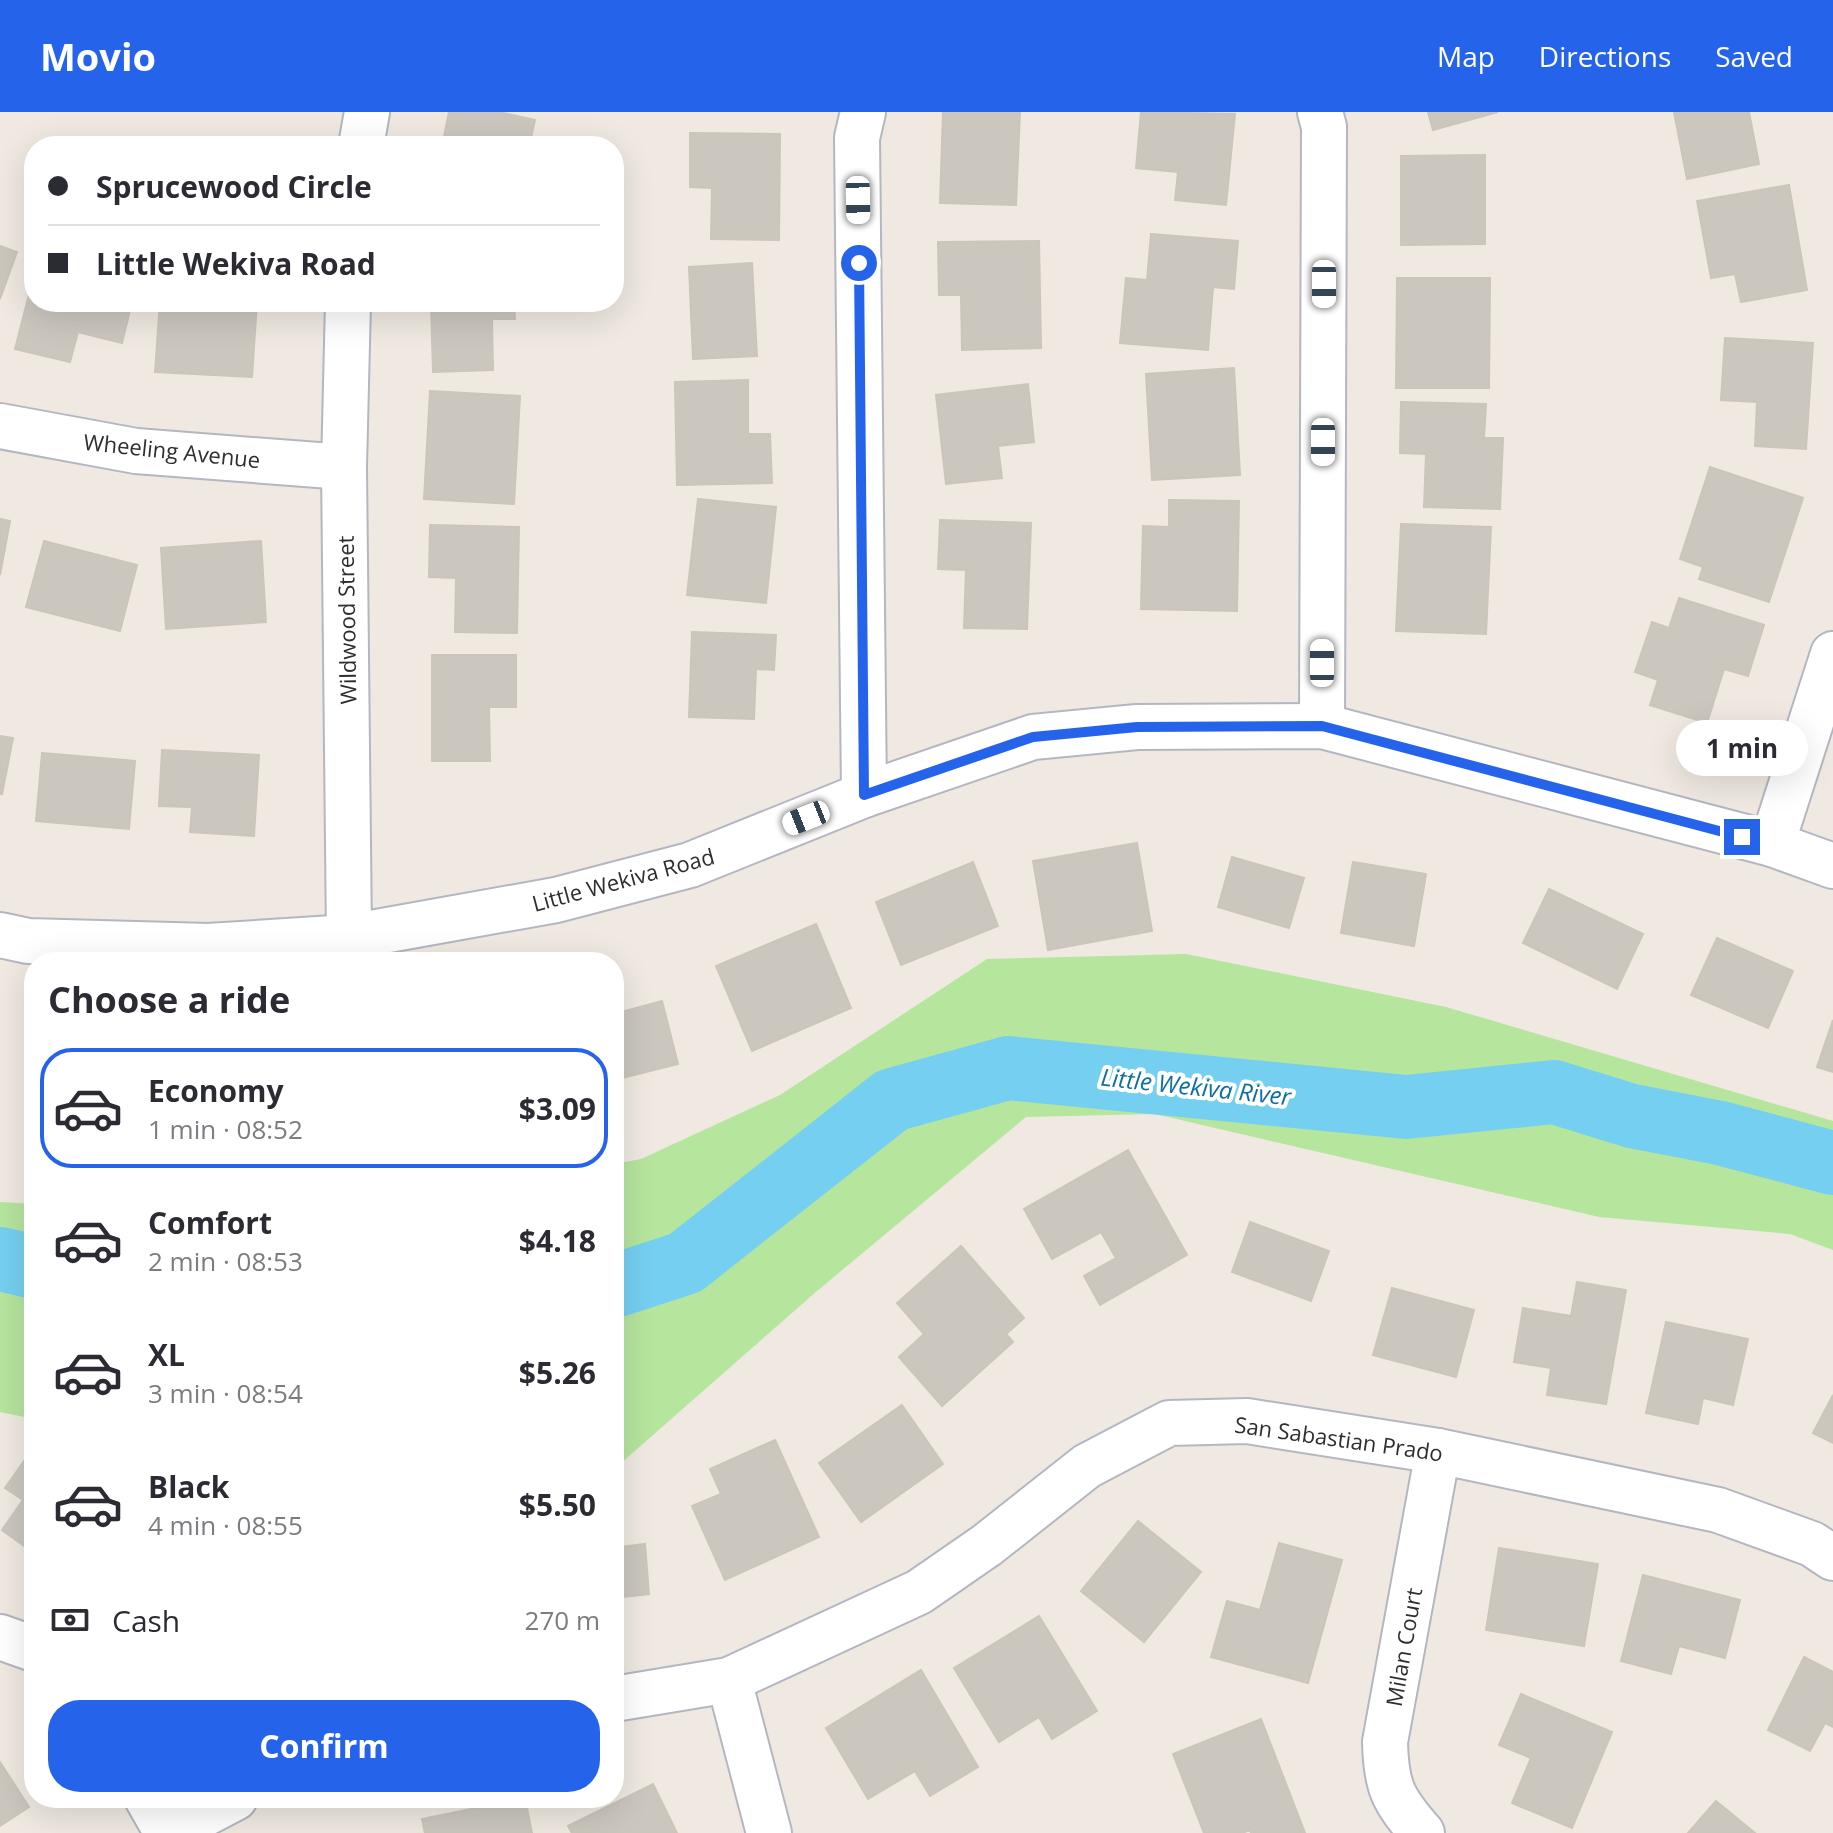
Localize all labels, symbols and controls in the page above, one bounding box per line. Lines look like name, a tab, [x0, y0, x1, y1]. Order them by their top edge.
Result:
text: Movio	[40, 30, 156, 82]
text: Map	[1437, 37, 1495, 75]
text: Directions	[1539, 37, 1671, 75]
text: Saved	[1715, 37, 1793, 75]
text: Sprucewood Circle	[96, 166, 372, 207]
car	[846, 176, 870, 224]
text: Little Wekiva Road	[96, 243, 376, 284]
route start	[841, 245, 877, 281]
car	[1312, 260, 1336, 308]
car	[1311, 418, 1335, 466]
street label: Wheeling Avenue	[82, 426, 262, 474]
street label: Wildwood Street	[330, 535, 362, 705]
car	[1310, 639, 1334, 687]
callout: 1 min	[1676, 721, 1808, 777]
text: 1 min	[1706, 730, 1778, 766]
car	[779, 798, 833, 838]
route end	[1724, 819, 1760, 855]
street label: Little Wekiva Road	[529, 840, 717, 918]
text: Choose a ride	[48, 975, 290, 1024]
water label: Little Wekiva River	[1099, 1060, 1294, 1113]
text: Economy	[148, 1070, 284, 1111]
icon: car	[52, 1072, 124, 1144]
text: $3.09	[519, 1088, 596, 1129]
text: 1 min · 08:52	[148, 1111, 303, 1147]
text: Comfort	[148, 1202, 272, 1243]
icon: car	[52, 1204, 124, 1276]
text: $4.18	[519, 1220, 596, 1261]
text: 2 min · 08:53	[148, 1243, 303, 1279]
text: XL	[148, 1334, 185, 1375]
icon: car	[52, 1336, 124, 1408]
text: $5.26	[519, 1352, 596, 1393]
text: 3 min · 08:54	[148, 1375, 303, 1411]
street label: San Sabastian Prado	[1233, 1409, 1445, 1467]
text: Black	[148, 1466, 229, 1507]
icon: car	[52, 1468, 124, 1540]
text: $5.50	[519, 1484, 596, 1525]
text: 4 min · 08:55	[148, 1507, 303, 1543]
street label: Milan Court	[1378, 1585, 1428, 1709]
icon: cash	[48, 1598, 92, 1642]
text: Cash	[112, 1600, 180, 1641]
text: 270 m	[525, 1602, 600, 1638]
button: Confirm	[48, 1700, 600, 1792]

